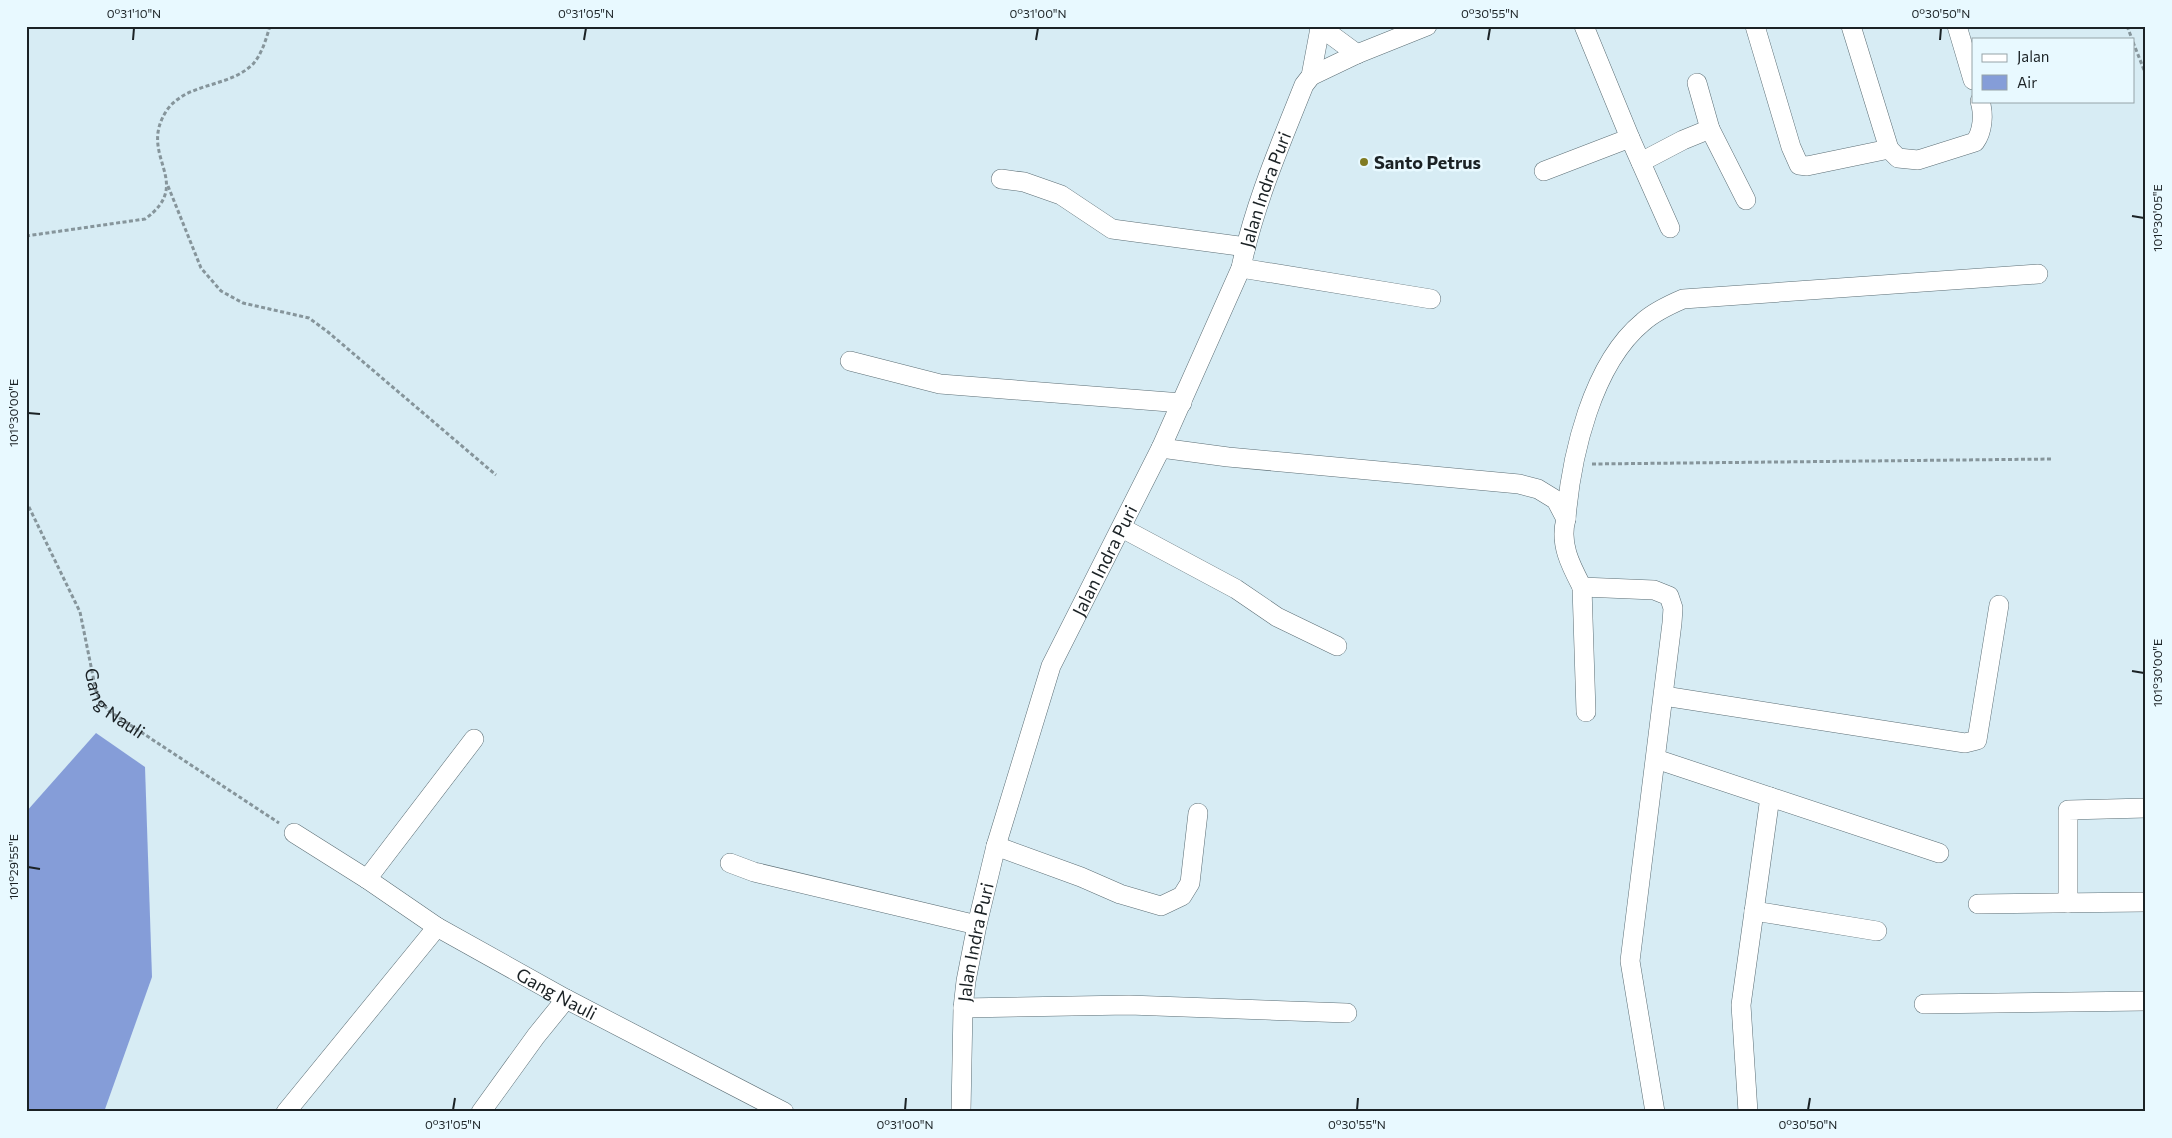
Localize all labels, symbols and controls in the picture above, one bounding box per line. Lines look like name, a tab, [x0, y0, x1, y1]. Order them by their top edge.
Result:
text: 0°31'10"N	[107, 6, 161, 20]
text: 0°31'05"N	[558, 6, 614, 20]
text: 0°31'00"N	[1009, 6, 1067, 20]
text: 0°30'55"N	[1461, 6, 1519, 20]
text: 0°30'50"N	[1912, 6, 1970, 20]
legend	[1972, 38, 2134, 102]
text: Jalan	[2017, 47, 2049, 65]
text: Air	[2017, 73, 2037, 91]
street label: Jalan Indra Puri	[1235, 128, 1295, 250]
place label: Santo Petrus	[1374, 151, 1481, 173]
marker: Santo Petrus	[1358, 156, 1370, 168]
text: 101°30'05"E	[2150, 184, 2164, 252]
text: 101°30'00"E	[6, 379, 20, 447]
street label: Jalan Indra Puri	[1067, 501, 1141, 620]
text: 101°30'00"E	[2150, 639, 2164, 707]
street label: Gang Nauli	[81, 666, 149, 743]
text: 101°29'55"E	[6, 834, 20, 900]
street label: Jalan Indra Puri	[953, 880, 998, 1003]
street label: Gang Nauli	[513, 963, 601, 1024]
text: 0°31'05"N	[425, 1117, 481, 1131]
text: 0°31'00"N	[876, 1117, 934, 1131]
text: 0°30'55"N	[1328, 1117, 1386, 1131]
text: 0°30'50"N	[1779, 1117, 1837, 1131]

